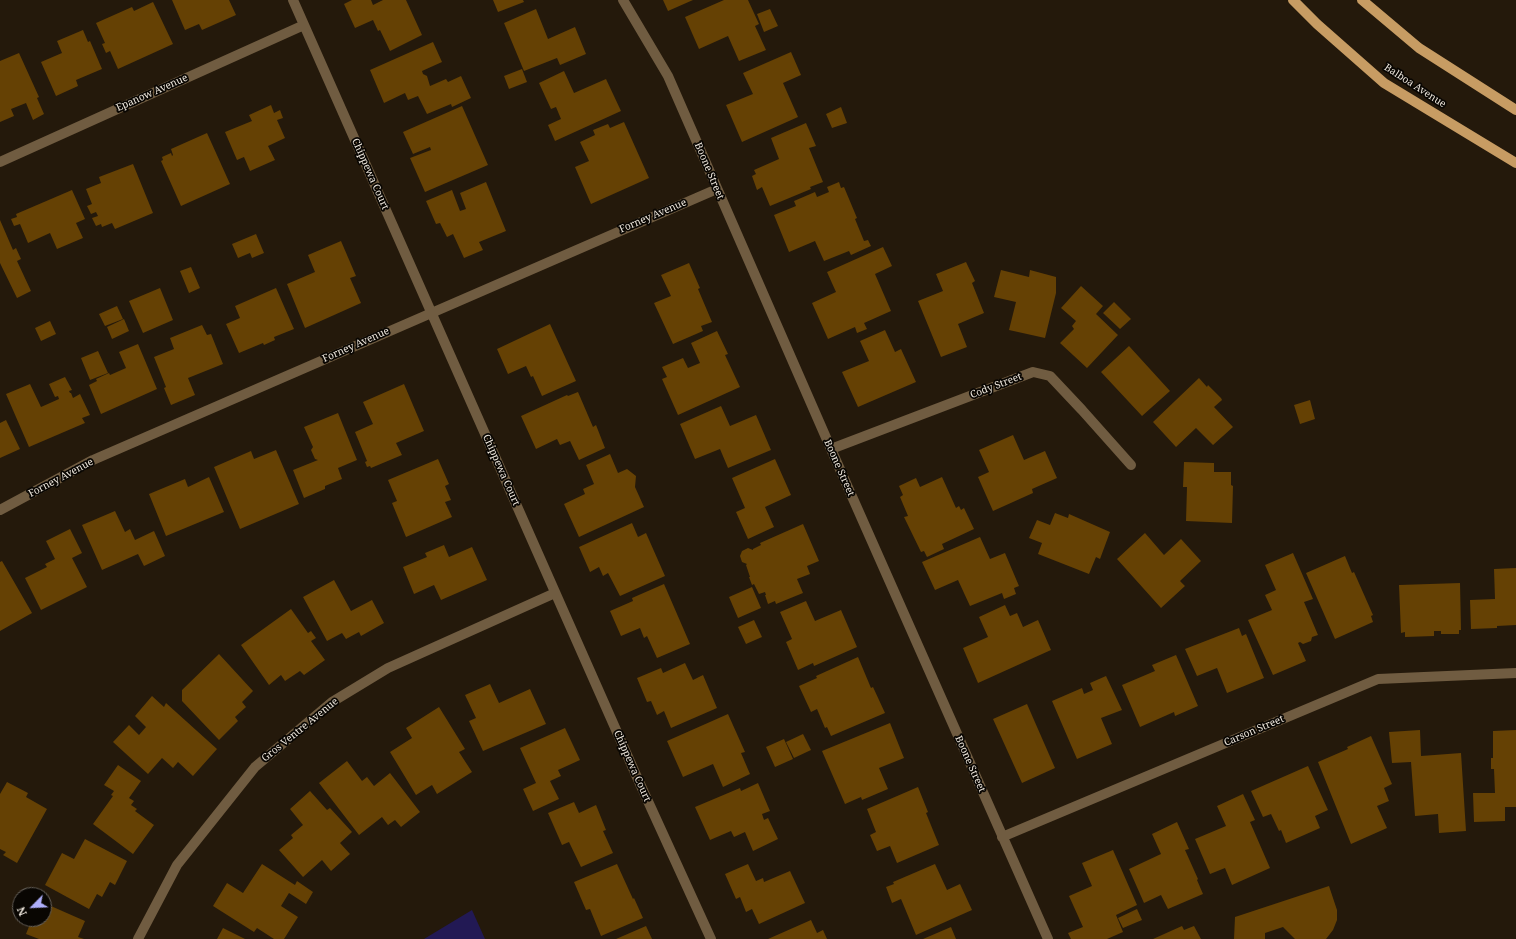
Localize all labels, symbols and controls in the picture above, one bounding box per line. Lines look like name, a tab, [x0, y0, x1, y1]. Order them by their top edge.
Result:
street label: Balboa Avenue	[1382, 62, 1448, 110]
street label: Epanow Avenue	[114, 72, 190, 114]
street label: Chippewa Court	[349, 137, 391, 211]
street label: Boone Street	[692, 141, 726, 201]
street label: Forney Avenue	[618, 196, 688, 236]
street label: Forney Avenue	[321, 325, 391, 365]
street label: Cody Street	[969, 371, 1023, 401]
street label: Chippewa Court	[480, 433, 522, 507]
street label: Boone Street	[821, 438, 857, 498]
street label: Forney Avenue	[26, 456, 96, 500]
street label: Gros Ventre Avenue	[259, 696, 341, 764]
street label: Carson Street	[1222, 713, 1286, 749]
street label: Chippewa Court	[611, 729, 653, 803]
street label: Boone Street	[952, 734, 988, 794]
north arrow	[12, 887, 52, 927]
text: N	[13, 905, 30, 919]

